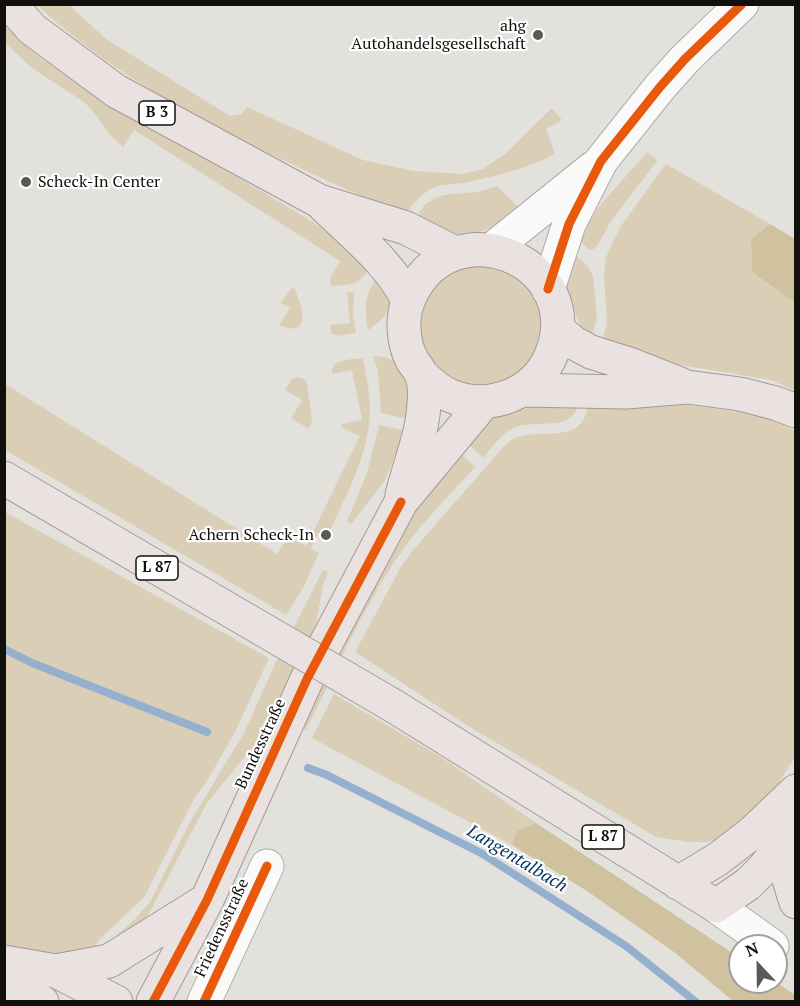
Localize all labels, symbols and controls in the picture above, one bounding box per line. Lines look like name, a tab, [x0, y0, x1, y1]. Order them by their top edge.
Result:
place label: ahg Autohandelsgesellschaft	[351, 16, 526, 54]
marker: ahg Autohandelsgesellschaft	[531, 28, 545, 42]
road number: B 3	[139, 101, 175, 125]
place label: Scheck-In Center	[38, 172, 160, 192]
marker: Scheck-In Center	[19, 175, 33, 189]
place label: Achern Scheck-In	[189, 525, 314, 545]
marker: Achern Scheck-In	[319, 528, 333, 542]
road number: L 87	[136, 556, 178, 580]
street label: Bundesstraße	[232, 696, 290, 792]
water label: Langentalbach	[463, 821, 571, 897]
road number: L 87	[582, 825, 624, 849]
street label: Friedensstraße	[191, 876, 253, 980]
north arrow	[728, 934, 788, 994]
text: N	[742, 937, 762, 962]

